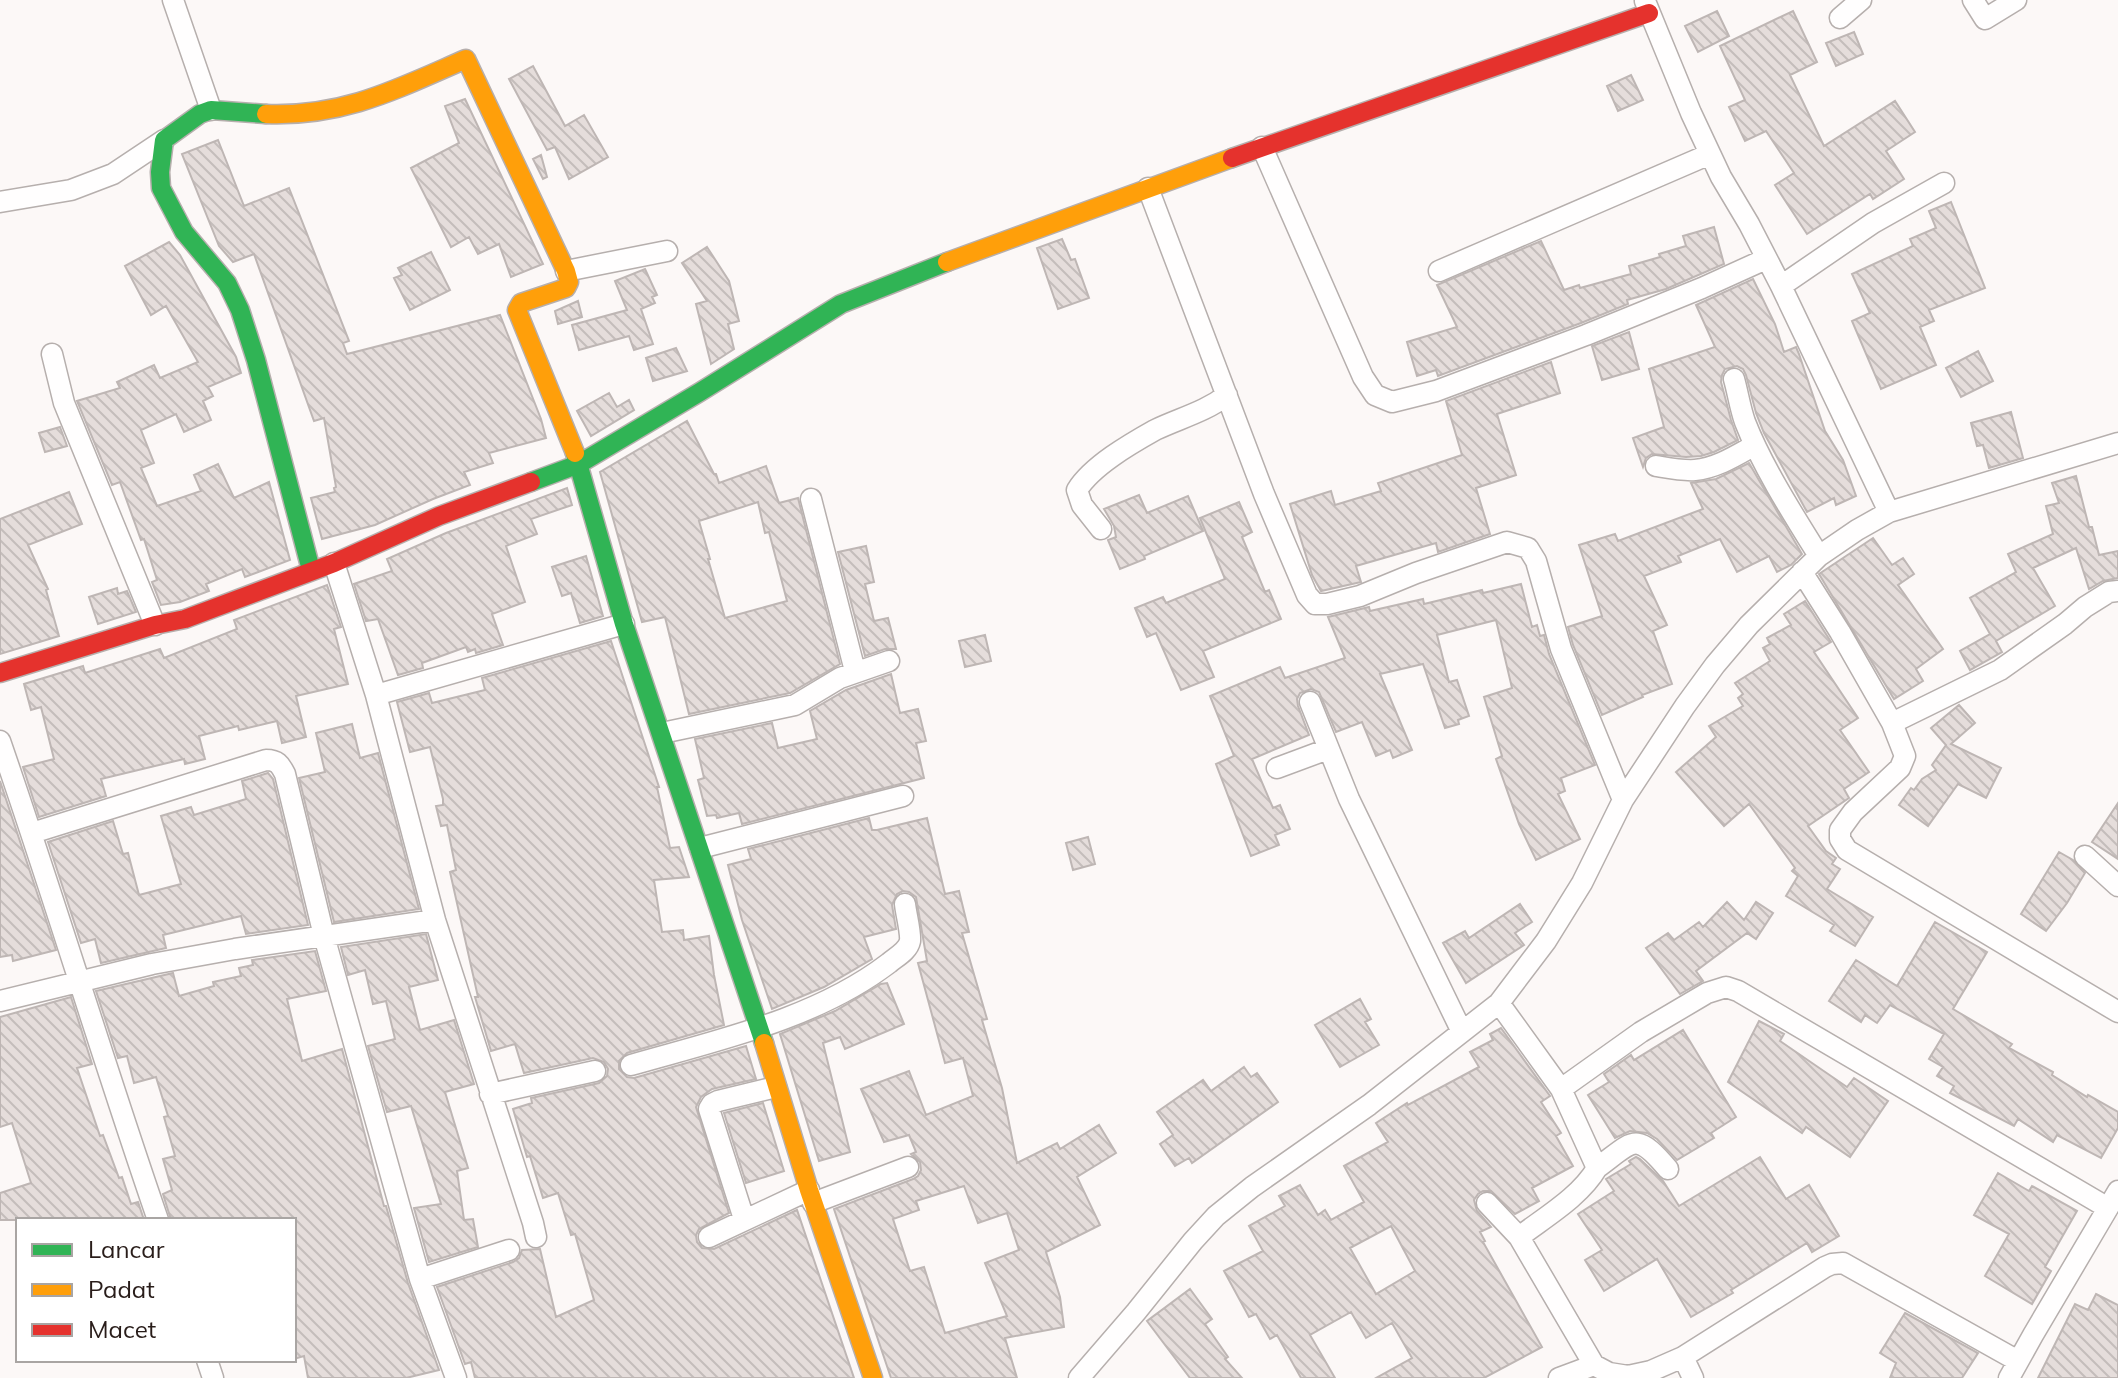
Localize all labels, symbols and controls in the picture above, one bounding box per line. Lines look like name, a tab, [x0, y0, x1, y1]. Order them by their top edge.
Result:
legend	[16, 1218, 296, 1362]
text: Lancar	[88, 1234, 165, 1264]
text: Padat	[88, 1274, 155, 1304]
text: Macet	[88, 1314, 156, 1344]

